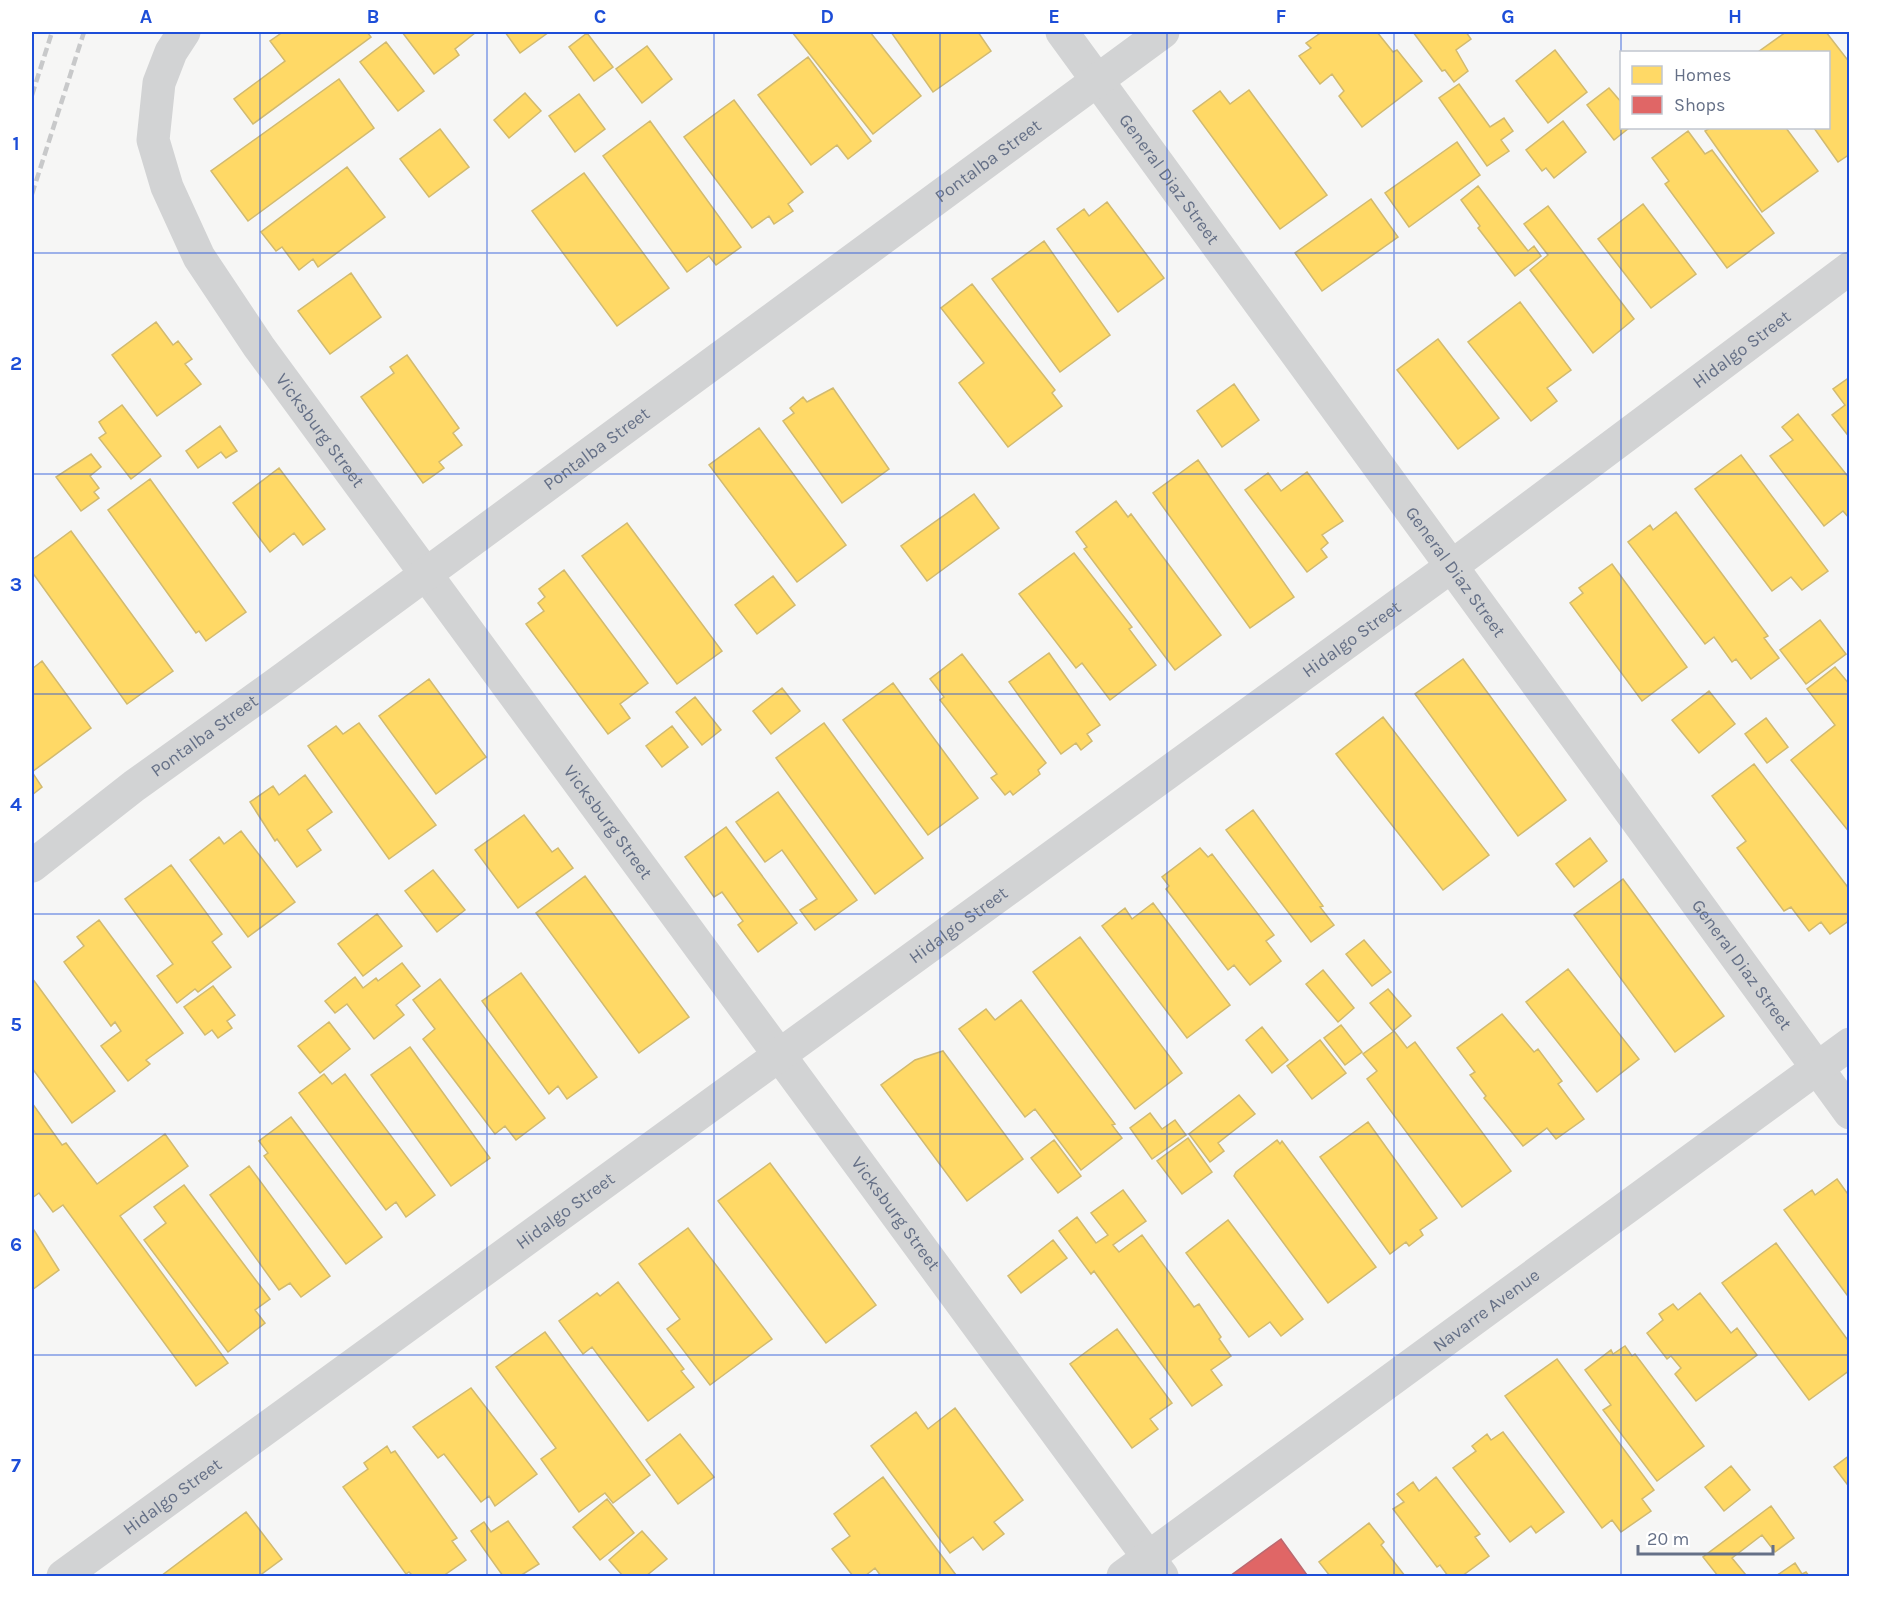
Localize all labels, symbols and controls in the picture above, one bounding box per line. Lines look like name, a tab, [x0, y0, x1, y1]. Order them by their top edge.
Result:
text: A	[140, 5, 153, 28]
text: B	[367, 5, 379, 28]
text: C	[594, 5, 606, 28]
text: D	[820, 5, 834, 28]
text: E	[1048, 5, 1060, 28]
text: F	[1276, 5, 1287, 28]
text: G	[1501, 5, 1515, 28]
text: H	[1728, 5, 1742, 28]
legend	[1620, 51, 1830, 129]
text: Homes	[1674, 64, 1731, 86]
text: Shops	[1674, 94, 1726, 116]
street label: General Diaz Street	[1114, 109, 1224, 249]
street label: Pontalba Street	[930, 114, 1046, 207]
text: 1	[12, 132, 20, 155]
street label: Hidalgo Street	[1688, 305, 1795, 393]
text: 2	[10, 352, 22, 375]
street label: Vicksburg Street	[271, 369, 370, 492]
street label: Pontalba Street	[539, 402, 654, 495]
street label: General Diaz Street	[1401, 502, 1511, 642]
text: 3	[10, 573, 22, 596]
street label: Hidalgo Street	[1298, 596, 1405, 682]
street label: Pontalba Street	[146, 690, 262, 782]
street label: Vicksburg Street	[559, 761, 657, 884]
text: 4	[10, 793, 22, 816]
street label: Hidalgo Street	[905, 882, 1012, 968]
street label: General Diaz Street	[1687, 895, 1797, 1034]
text: 5	[10, 1013, 22, 1036]
street label: Vicksburg Street	[847, 1152, 945, 1275]
street label: Hidalgo Street	[512, 1167, 619, 1254]
text: 6	[10, 1233, 22, 1256]
street label: Navarre Avenue	[1428, 1264, 1544, 1357]
street label: Hidalgo Street	[118, 1453, 226, 1540]
text: 7	[11, 1454, 21, 1477]
scale bar	[1638, 1518, 1773, 1556]
text: 20 m	[1647, 1528, 1689, 1550]

